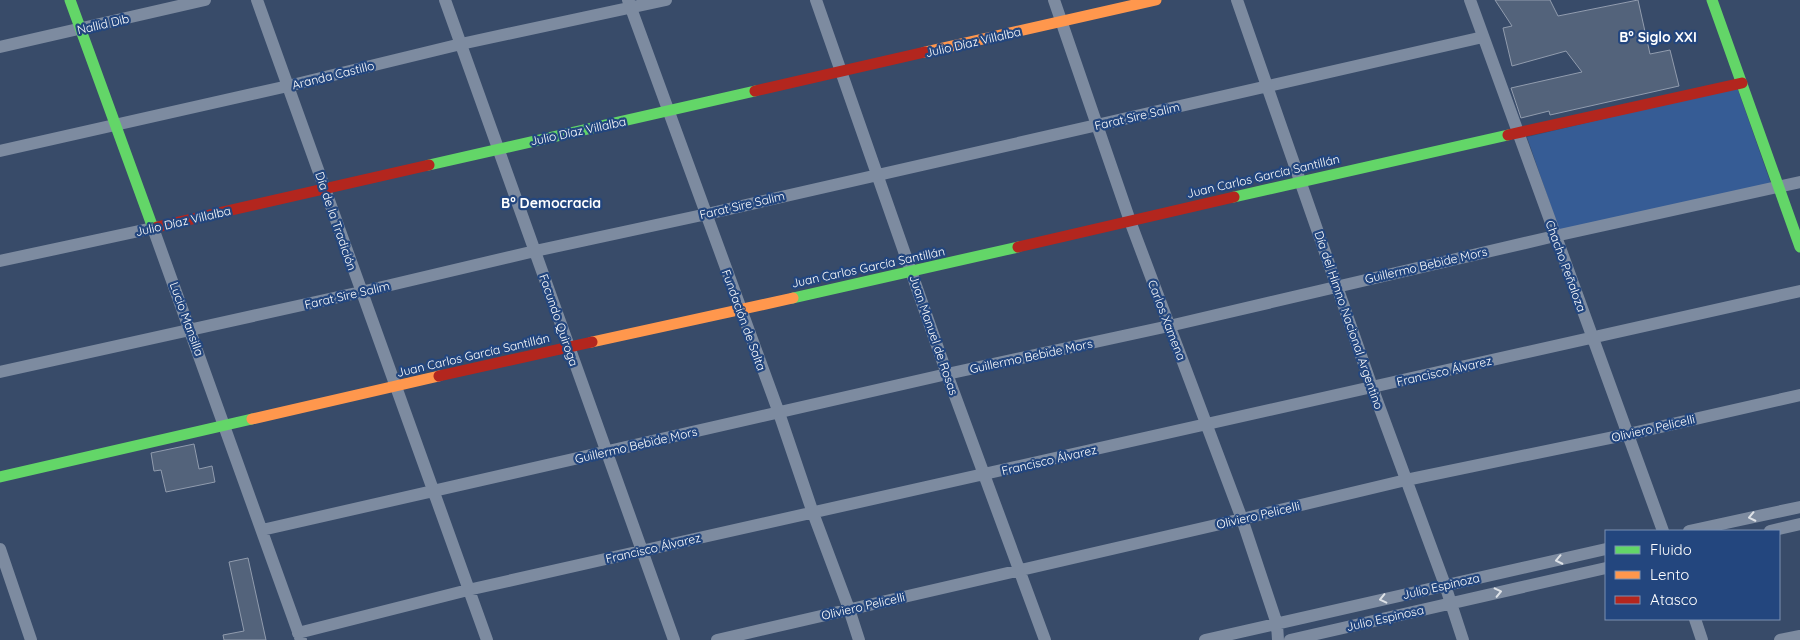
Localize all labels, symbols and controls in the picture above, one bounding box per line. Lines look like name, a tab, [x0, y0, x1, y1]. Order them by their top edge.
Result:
street label: Nallid Dib	[75, 11, 131, 37]
street label: Julio Díaz Villalba	[924, 24, 1022, 60]
district label: B° Siglo XXI	[1619, 28, 1697, 46]
street label: Aranda Castillo	[290, 58, 376, 92]
street label: Farat Sire Salim	[1093, 99, 1181, 133]
street label: Julio Díaz Villalba	[529, 114, 627, 148]
street label: Juan Carlos García Santillán	[1185, 151, 1341, 201]
street label: Día de la Tradición	[312, 170, 360, 272]
street label: Farat Sire Salim	[698, 188, 786, 222]
district label: B° Democracia	[501, 194, 601, 212]
street label: Julio Díaz Villalba	[134, 203, 232, 239]
street label: Chacho Peñaloza	[1542, 218, 1590, 314]
street label: Día del Himno Nacional Argentino	[1311, 229, 1387, 411]
street label: Juan Carlos García Santillán	[790, 243, 946, 291]
street label: Guillermo Bebide Mors	[1363, 244, 1489, 286]
street label: Fundación de Salta	[719, 267, 769, 373]
street label: Facundo Quiroga	[536, 272, 582, 368]
street label: Juan Manuel de Rosas	[906, 273, 962, 397]
street label: Farat Sire Salim	[303, 278, 391, 312]
street label: Carlos Xamena	[1145, 278, 1189, 362]
street label: Lucio Mansilla	[167, 280, 207, 358]
street label: Juan Carlos García Santillán	[395, 330, 551, 380]
street label: Guillermo Bebide Mors	[968, 336, 1094, 376]
street label: Francisco Álvarez	[1395, 353, 1493, 389]
street label: Oliviero Pelicelli	[1610, 411, 1696, 445]
street label: Guillermo Bebide Mors	[573, 424, 699, 466]
street label: Francisco Álvarez	[1000, 442, 1098, 478]
street label: Oliviero Pelicelli	[1215, 498, 1301, 532]
one-way arrow	[1748, 511, 1757, 522]
street label: Francisco Álvarez	[604, 530, 702, 566]
legend	[1605, 530, 1780, 620]
text: Fluido	[1650, 540, 1692, 559]
one-way arrow	[1554, 554, 1563, 565]
text: Lento	[1650, 565, 1689, 584]
street label: Julio Espinoza	[1401, 570, 1481, 602]
one-way arrow	[1494, 587, 1503, 598]
street label: Oliviero Pelicelli	[820, 589, 906, 623]
text: Atasco	[1650, 590, 1698, 609]
one-way arrow	[1379, 593, 1387, 604]
street label: Julio Espinosa	[1345, 602, 1425, 634]

